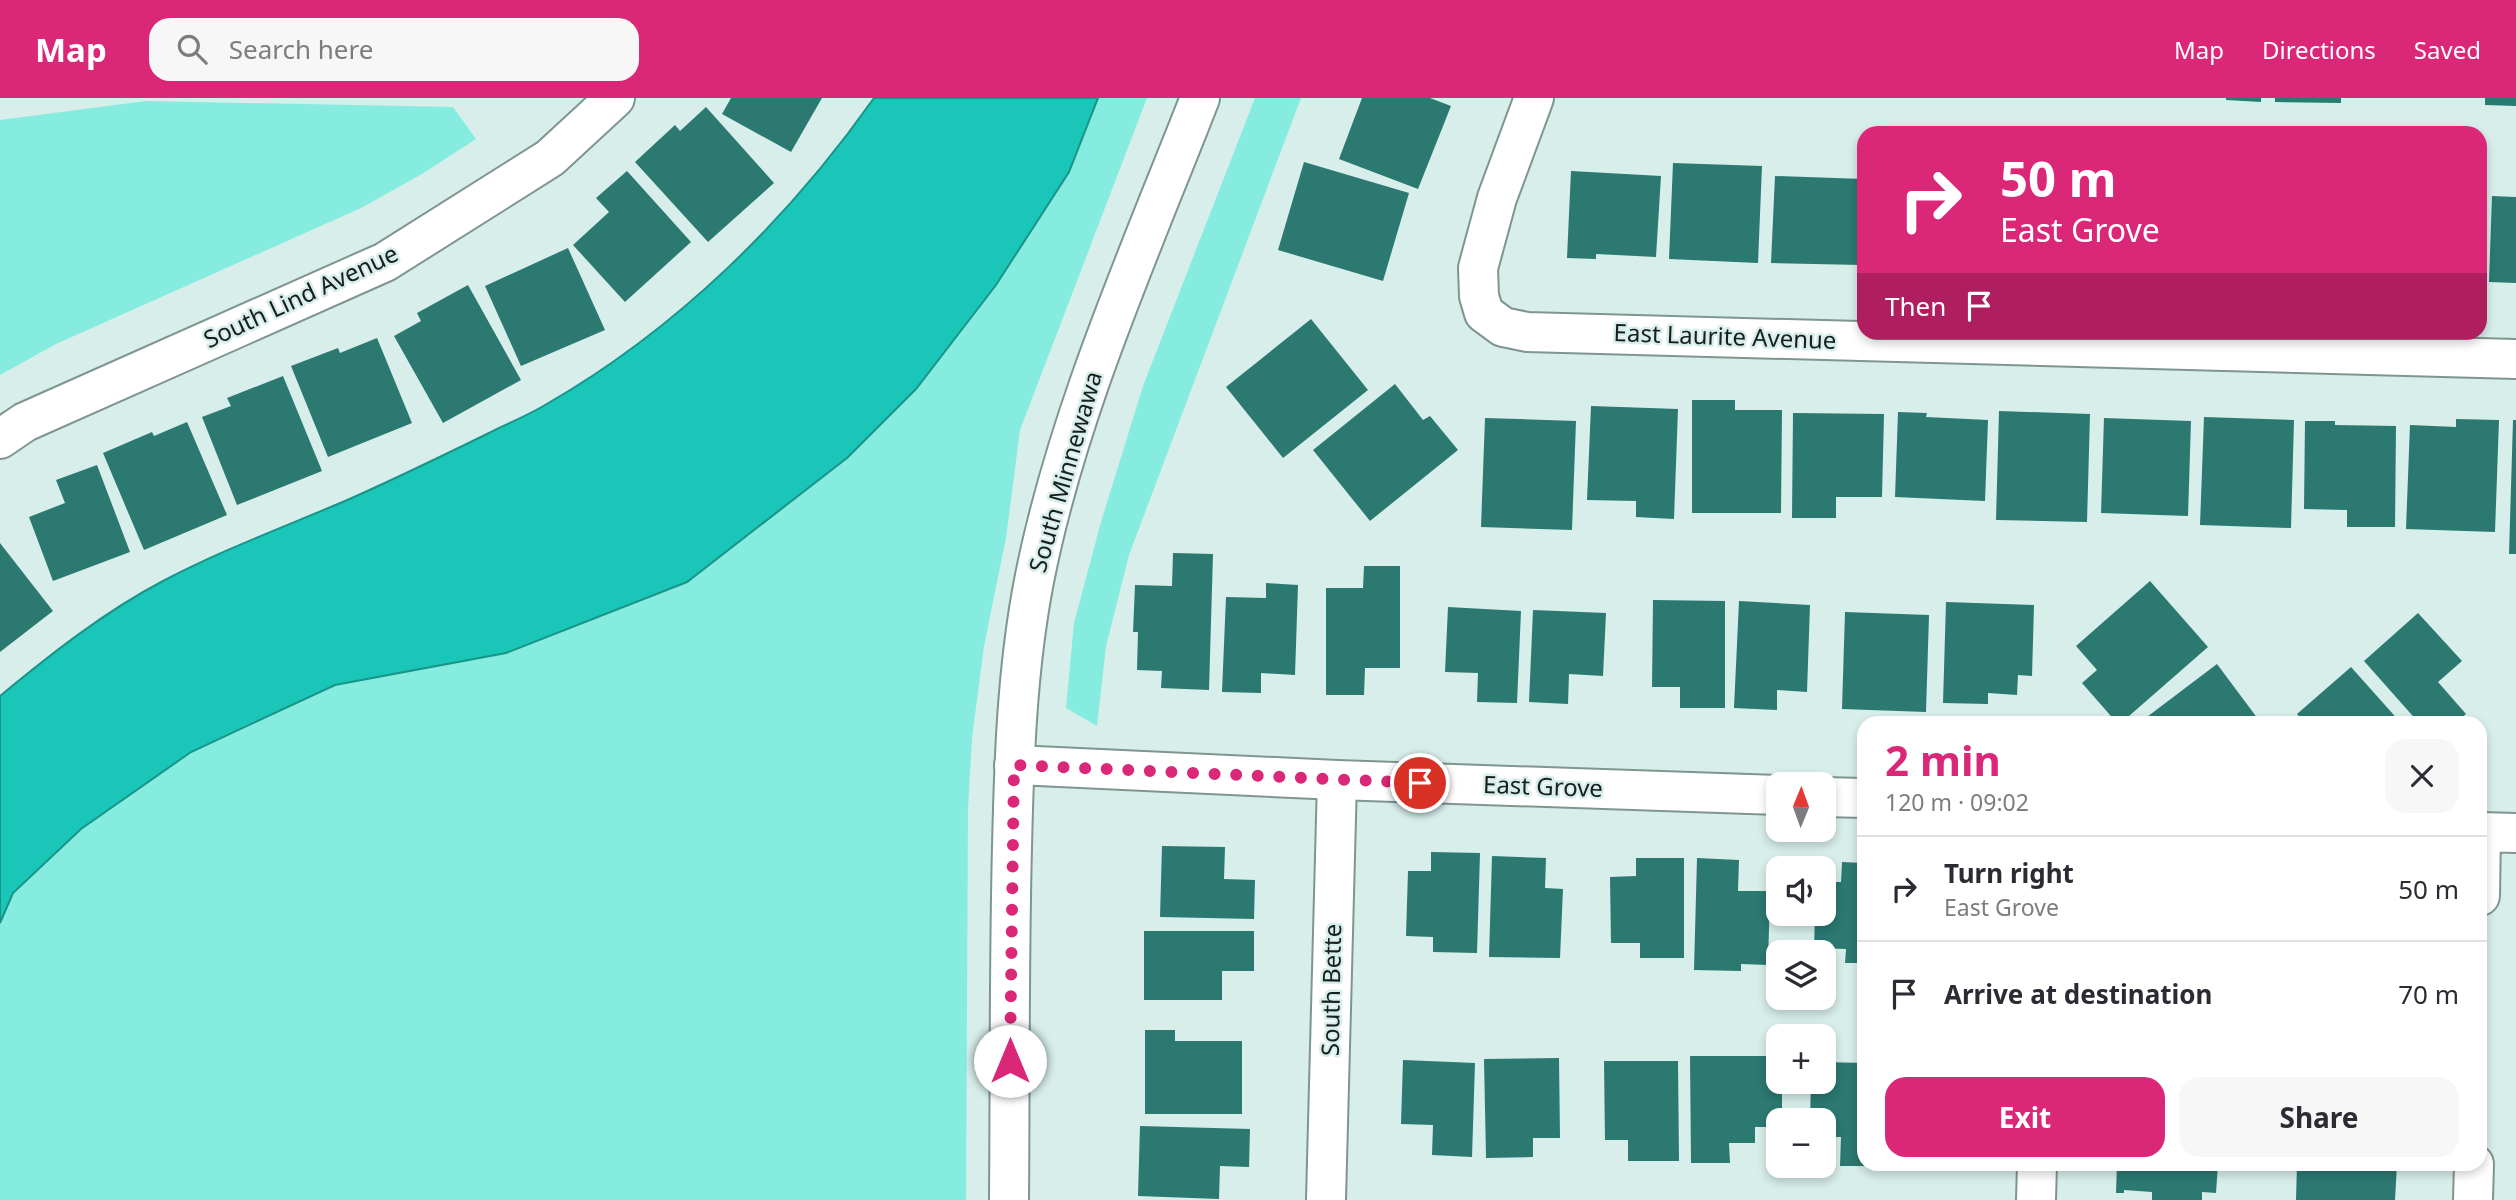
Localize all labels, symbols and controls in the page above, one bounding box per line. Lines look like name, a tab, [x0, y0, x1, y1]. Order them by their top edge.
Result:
search box	[149, 18, 639, 81]
text: Map	[35, 27, 107, 72]
icon: search	[173, 30, 211, 68]
text: Search here	[229, 31, 373, 67]
text: Map	[2174, 33, 2224, 66]
text: Directions	[2262, 33, 2376, 66]
text: Saved	[2414, 33, 2481, 66]
text: 50 m	[2000, 145, 2117, 211]
icon: right	[1885, 154, 1976, 245]
text: East Grove	[2000, 208, 2160, 251]
street label: South Lind Avenue	[198, 236, 403, 355]
icon: arrive	[1960, 287, 1998, 325]
text: Then	[1885, 288, 1946, 324]
street label: East Laurite Avenue	[1613, 315, 1837, 356]
street label: South Minnewawa	[1020, 367, 1109, 576]
text: 2 min	[1885, 731, 2001, 788]
button: close	[2385, 739, 2459, 813]
pin	[1390, 753, 1450, 813]
icon: arrive	[1401, 764, 1439, 802]
street label: East Grove	[1483, 767, 1604, 804]
north arrow	[1766, 772, 1836, 842]
map controls	[1766, 772, 1836, 1178]
text: 120 m · 09:02	[1885, 786, 2029, 818]
text: Turn right	[1944, 855, 2074, 891]
button: sound	[1766, 856, 1836, 926]
icon: right	[1885, 870, 1923, 908]
text: 50 m	[2398, 871, 2459, 907]
text: East Grove	[1944, 891, 2059, 923]
street label: South Bette	[1313, 924, 1348, 1056]
button: layers	[1766, 940, 1836, 1010]
icon: arrive	[1885, 975, 1923, 1013]
text: Arrive at destination	[1944, 976, 2213, 1012]
text: 70 m	[2398, 976, 2459, 1012]
position arrow	[973, 1024, 1047, 1098]
button: +	[1766, 1024, 1836, 1094]
button: Exit	[1885, 1077, 2165, 1157]
button: Share	[2179, 1077, 2459, 1157]
button: −	[1766, 1108, 1836, 1178]

